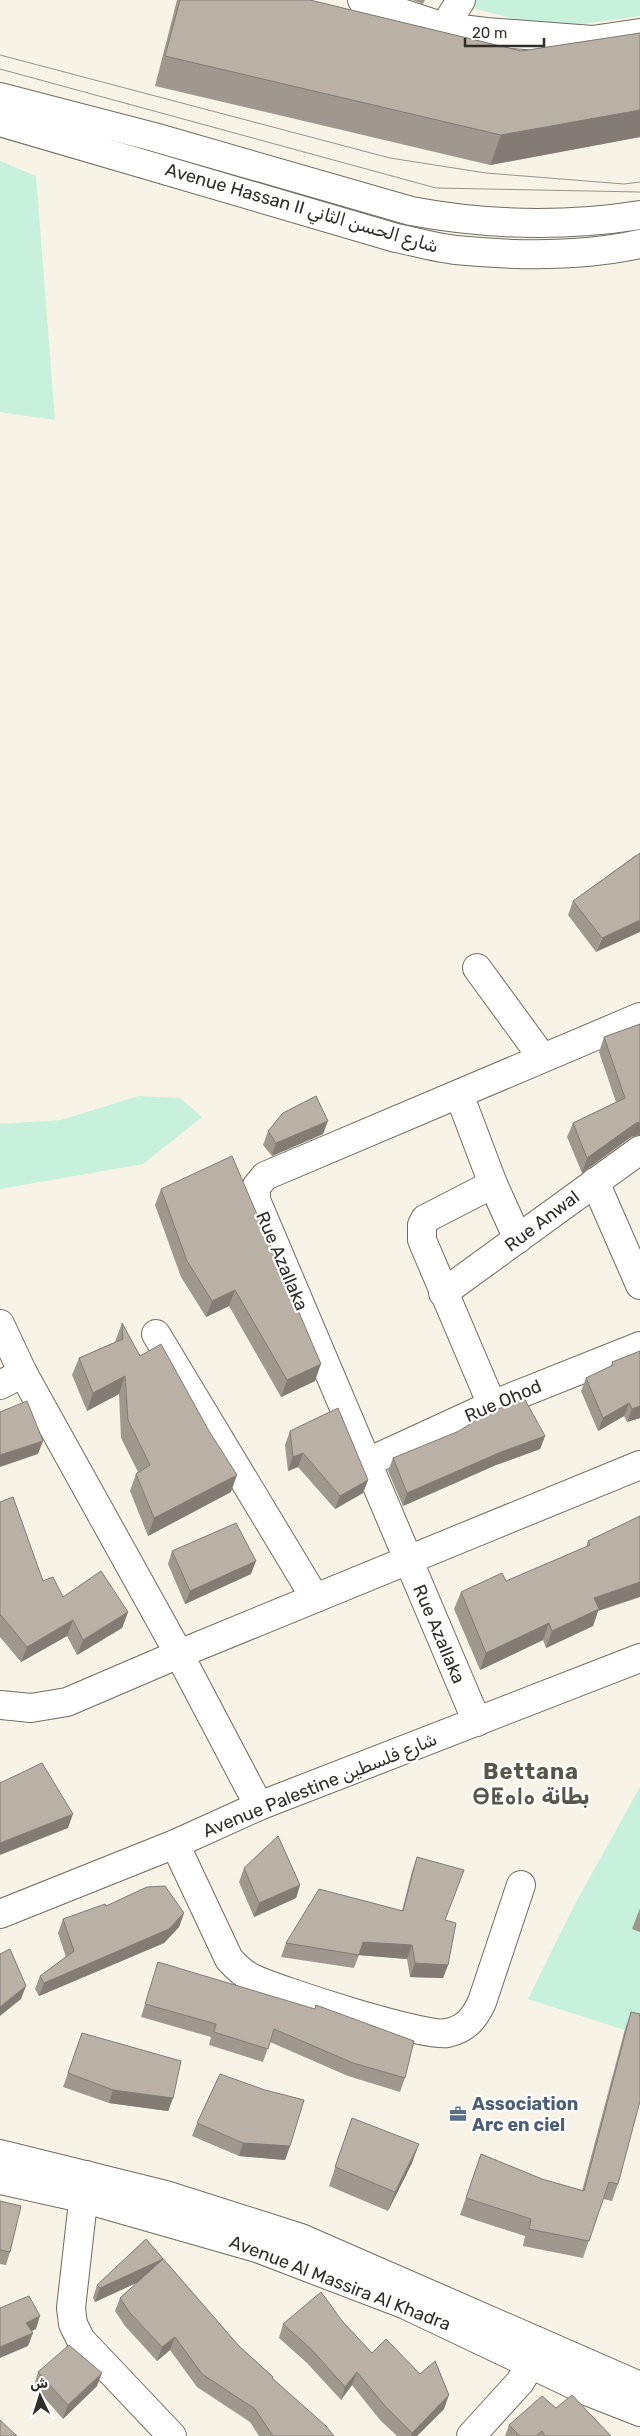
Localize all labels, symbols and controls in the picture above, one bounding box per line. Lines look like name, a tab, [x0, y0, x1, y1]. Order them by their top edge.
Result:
scale bar	[465, 15, 544, 47]
text: 20 m	[472, 24, 507, 42]
street label: Avenue Hassan II شارع الحسن الثاني	[162, 158, 441, 259]
street label: Rue Anwal	[500, 1186, 584, 1256]
street label: Rue Azallaka	[251, 1208, 313, 1314]
street label: Rue Ohod	[461, 1375, 545, 1427]
street label: Rue Azallaka	[408, 1581, 470, 1687]
street label: Avenue Palestine شارع فلسطين	[200, 1728, 441, 1843]
district label: Bettana ⴱⵟⴰⵏⴰ بطانة	[472, 1758, 590, 1810]
place label: Association Arc en ciel	[472, 2093, 578, 2136]
office icon: Association Arc en ciel	[448, 2104, 468, 2124]
street label: Avenue Al Massira Al Khadra	[226, 2231, 454, 2335]
north arrow	[15, 2371, 65, 2421]
text: ش	[30, 2374, 49, 2393]

